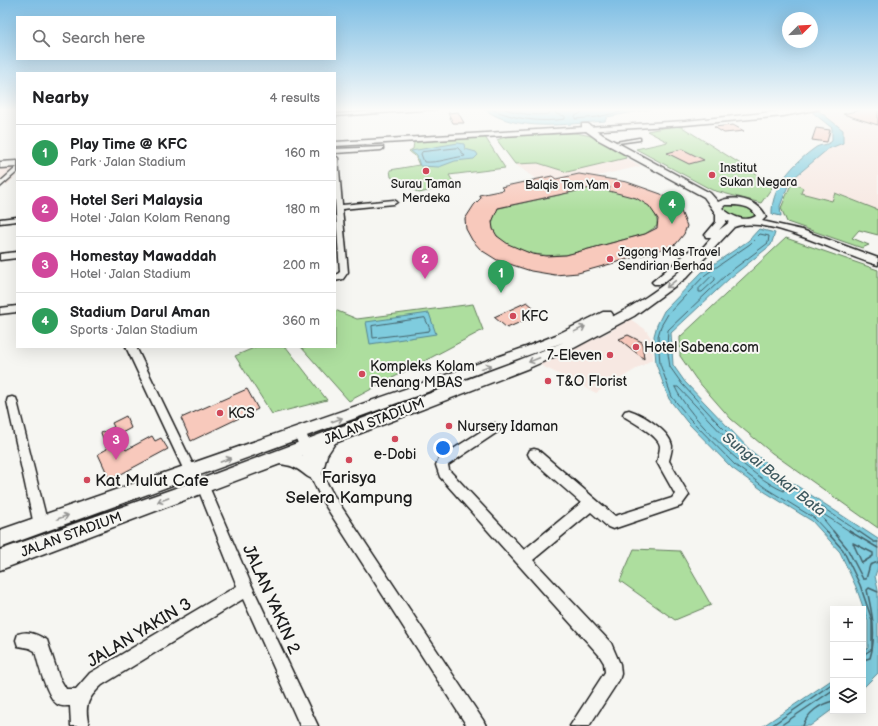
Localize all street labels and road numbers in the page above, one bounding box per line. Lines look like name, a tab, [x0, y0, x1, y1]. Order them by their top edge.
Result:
street label: JALAN STADIUM	[321, 394, 427, 448]
street label: JALAN STADIUM	[18, 508, 124, 561]
street label: JALAN YAKIN 2	[238, 542, 304, 657]
street label: JALAN YAKIN 3	[84, 594, 195, 672]

